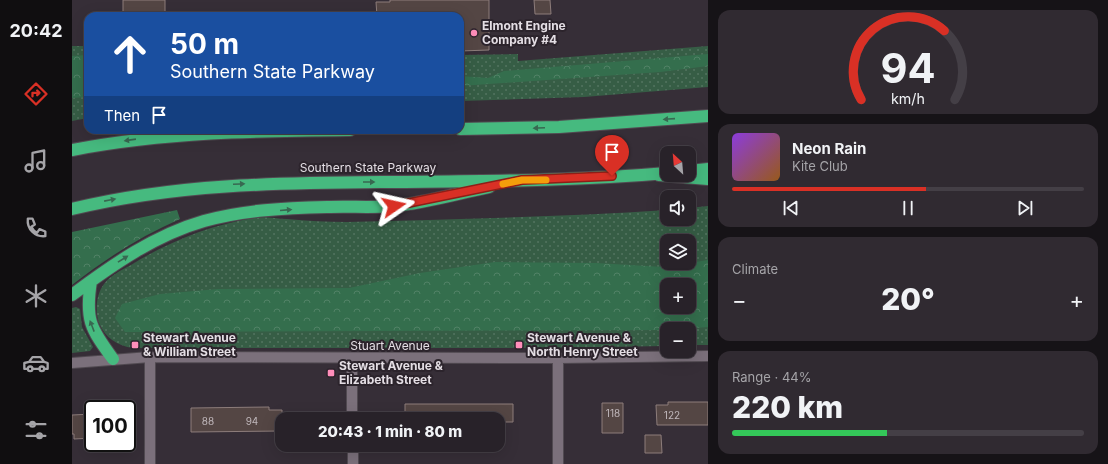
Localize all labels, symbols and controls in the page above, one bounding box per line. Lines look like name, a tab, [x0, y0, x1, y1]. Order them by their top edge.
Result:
place label: Elmont Engine Company #4	[482, 18, 566, 47]
text: 20:42	[10, 20, 63, 41]
text: 50 m	[170, 27, 239, 61]
icon: ahead	[104, 28, 156, 80]
marker: Elmont Engine Company #4	[469, 28, 479, 38]
text: 94	[880, 43, 936, 93]
text: Southern State Parkway	[170, 61, 375, 82]
icon: directions	[22, 80, 50, 108]
text: km/h	[891, 90, 925, 107]
icon: arrive	[148, 104, 170, 126]
text: Then	[104, 106, 140, 125]
one-way arrow	[663, 116, 675, 123]
one-way arrow	[533, 124, 545, 131]
pin	[595, 135, 629, 176]
one-way arrow	[124, 137, 136, 143]
text: Neon Rain	[792, 139, 866, 158]
icon: arrive	[601, 141, 623, 163]
north arrow	[660, 146, 696, 182]
map controls	[660, 146, 696, 358]
icon: music	[22, 147, 50, 175]
text: Kite Club	[792, 158, 848, 174]
street label: Southern State Parkway	[300, 160, 437, 175]
one-way arrow	[363, 179, 376, 185]
one-way arrow	[233, 181, 245, 188]
position arrow	[373, 185, 415, 227]
button: sound	[660, 190, 696, 226]
one-way arrow	[104, 197, 116, 203]
icon: previous	[780, 197, 802, 219]
icon: pause	[897, 197, 919, 219]
icon: next	[1014, 197, 1036, 219]
one-way arrow	[280, 206, 292, 213]
icon: phone	[22, 214, 50, 242]
button: layers	[660, 234, 696, 270]
one-way arrow	[117, 255, 129, 262]
text: Climate	[732, 261, 778, 277]
button: +	[660, 278, 696, 314]
text: 20°	[881, 281, 935, 317]
icon: climate	[22, 282, 50, 310]
text: −	[732, 287, 747, 313]
text: +	[1069, 287, 1084, 313]
one-way arrow	[89, 320, 95, 332]
button: −	[660, 322, 696, 358]
place label: Stewart Avenue & William Street	[143, 330, 236, 359]
place label: Stewart Avenue & North Henry Street	[527, 330, 638, 359]
street label: Stuart Avenue	[350, 338, 430, 353]
marker: Stewart Avenue & William Street	[130, 340, 140, 350]
marker: Stewart Avenue & North Henry Street	[514, 340, 524, 350]
icon: car	[22, 349, 50, 377]
place label: Stewart Avenue & Elizabeth Street	[339, 358, 443, 387]
marker: Stewart Avenue & Elizabeth Street	[326, 368, 336, 378]
text: Range · 44%	[732, 369, 811, 385]
text: 220 km	[732, 389, 843, 425]
speed limit sign: 100	[84, 400, 136, 452]
house number: 118	[606, 407, 620, 419]
house number: 122	[664, 409, 680, 421]
house number: 88	[202, 415, 214, 427]
house number: 94	[246, 415, 258, 427]
icon: filters	[22, 416, 50, 444]
text: 20:43 · 1 min · 80 m	[318, 422, 462, 441]

